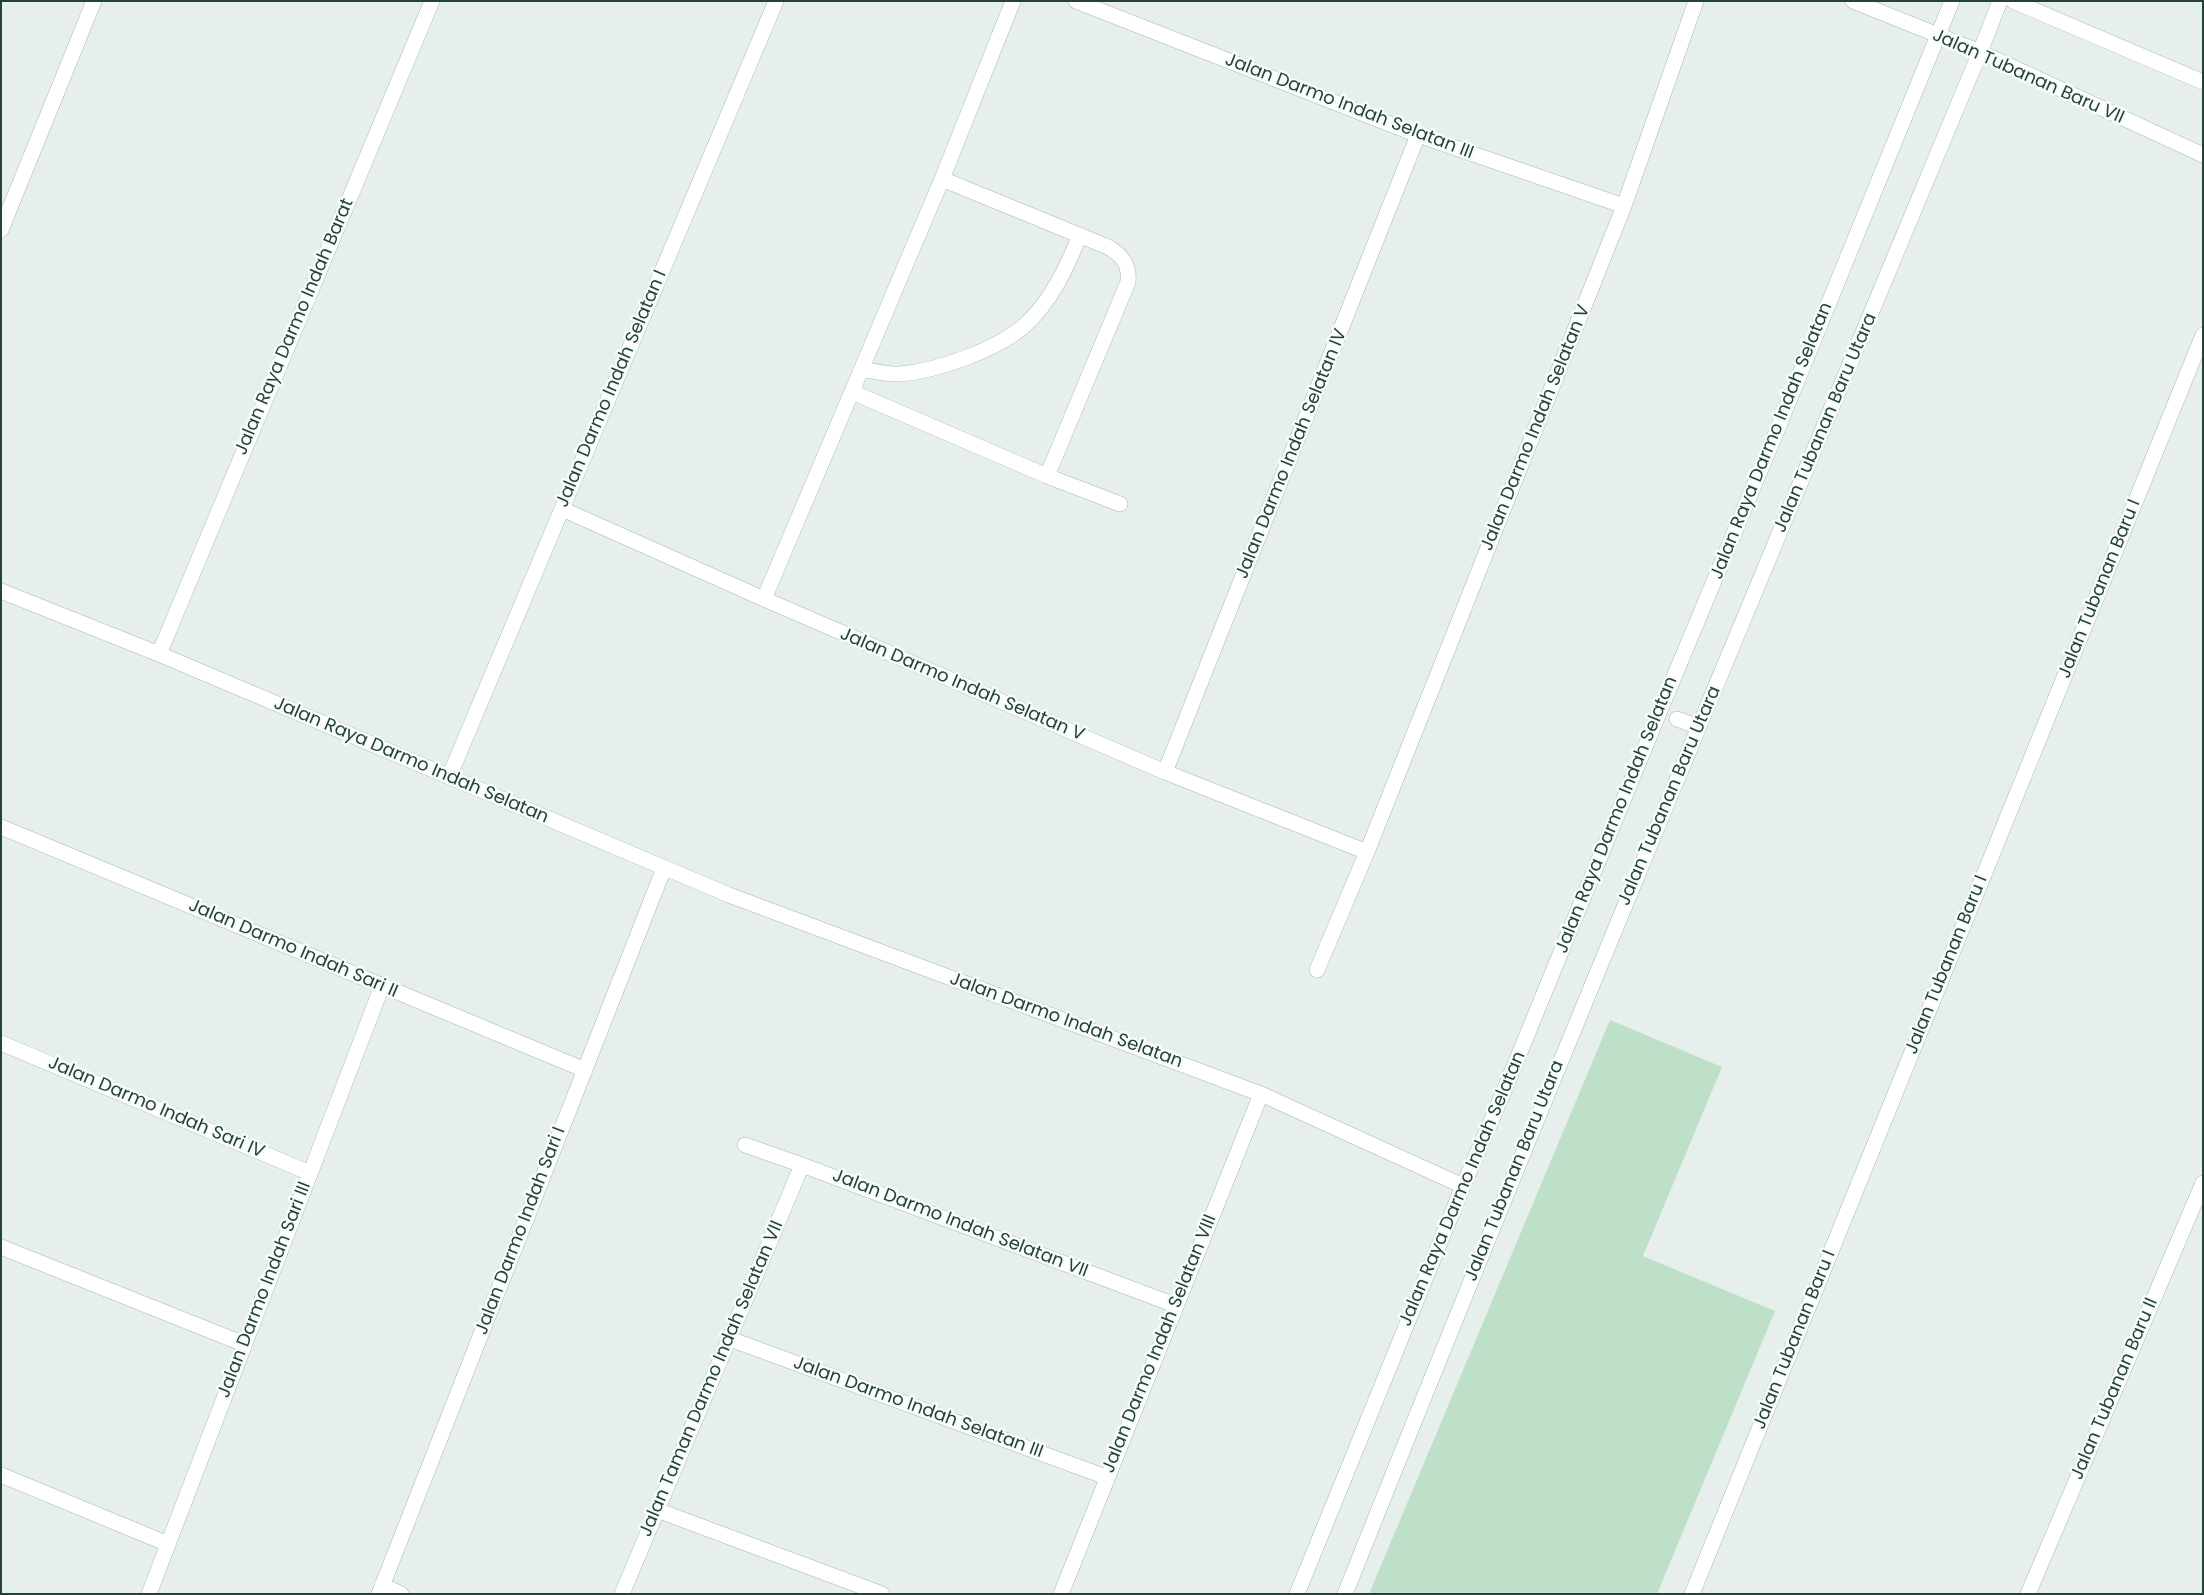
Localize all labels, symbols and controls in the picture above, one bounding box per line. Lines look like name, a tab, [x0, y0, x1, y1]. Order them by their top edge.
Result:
street label: Jalan Tubanan Baru VII	[1929, 25, 2127, 129]
street label: Jalan Darmo Indah Selatan III	[1222, 50, 1476, 164]
street label: Jalan Raya Darmo Indah Barat	[231, 195, 359, 459]
street label: Jalan Darmo Indah Selatan I	[552, 267, 672, 511]
street label: Jalan Raya Darmo Indah Selatan	[1706, 300, 1838, 582]
street label: Jalan Darmo Indah Selatan V	[1477, 302, 1595, 554]
street label: Jalan Tubanan Baru Utara	[1770, 310, 1882, 536]
street label: Jalan Darmo Indah Selatan IV	[1232, 326, 1352, 582]
street label: Jalan Tubanan Baru I	[2054, 496, 2146, 682]
street label: Jalan Darmo Indah Selatan V	[837, 624, 1087, 746]
street label: Jalan Raya Darmo Indah Selatan	[1551, 674, 1683, 956]
street label: Jalan Tubanan Baru Utara	[1614, 683, 1726, 909]
street label: Jalan Raya Darmo Indah Selatan	[270, 693, 552, 829]
street label: Jalan Tubanan Baru I	[1901, 872, 1993, 1058]
street label: Jalan Darmo Indah Sari II	[185, 895, 401, 1003]
street label: Jalan Darmo Indah Selatan	[947, 969, 1185, 1073]
street label: Jalan Raya Darmo Indah Selatan	[1395, 1048, 1531, 1330]
street label: Jalan Darmo Indah Sari IV	[45, 1053, 267, 1163]
street label: Jalan Tubanan Baru Utara	[1461, 1057, 1569, 1285]
street label: Jalan Darmo Indah Sari I	[471, 1124, 571, 1338]
street label: Jalan Darmo Indah Selatan VII	[829, 1165, 1091, 1283]
street label: Jalan Darmo Indah Sari III	[214, 1179, 316, 1401]
street label: Jalan Darmo Indah Selatan VIII	[1098, 1212, 1222, 1476]
street label: Jalan Taman Darmo Indah Selatan VII	[635, 1218, 789, 1540]
street label: Jalan Tubanan Baru I	[1749, 1247, 1841, 1433]
street label: Jalan Tubanan Baru II	[2067, 1295, 2163, 1483]
street label: Jalan Darmo Indah Selatan III	[790, 1353, 1046, 1463]

